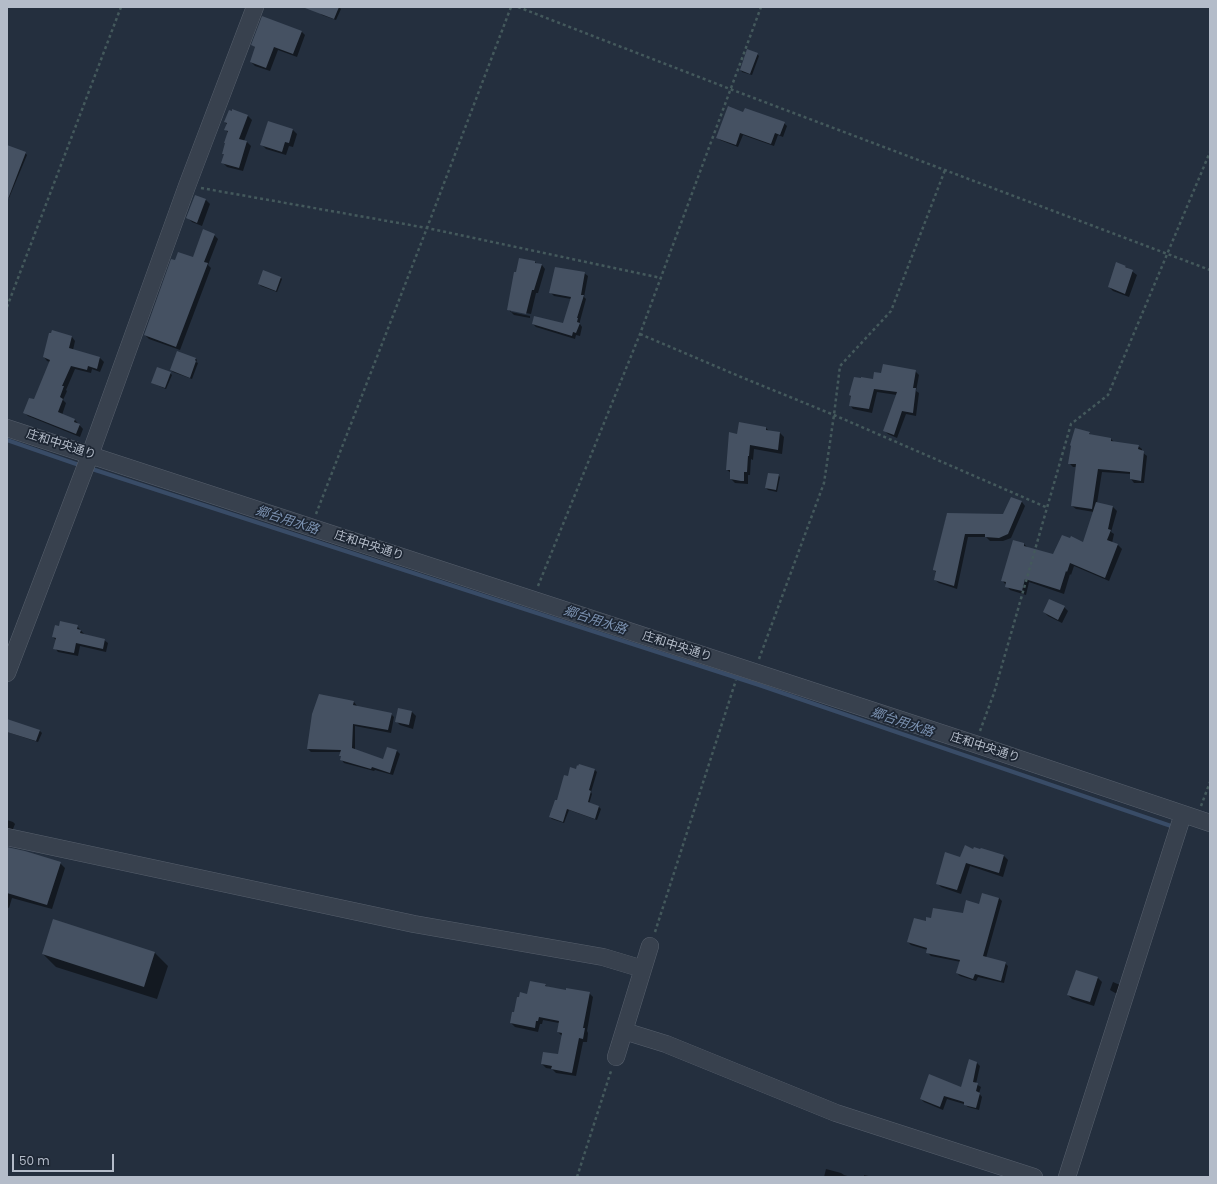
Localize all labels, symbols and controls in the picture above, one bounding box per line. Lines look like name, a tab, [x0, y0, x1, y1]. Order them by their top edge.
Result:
street label: 庄和中央通り	[25, 427, 97, 463]
water label: 郷台用水路	[254, 504, 320, 538]
street label: 庄和中央通り	[333, 528, 405, 564]
water label: 郷台用水路	[562, 604, 628, 638]
street label: 庄和中央通り	[641, 629, 713, 665]
water label: 郷台用水路	[869, 705, 935, 741]
street label: 庄和中央通り	[949, 730, 1021, 766]
scale bar	[14, 1146, 116, 1172]
text: 50 m	[19, 1152, 50, 1169]

